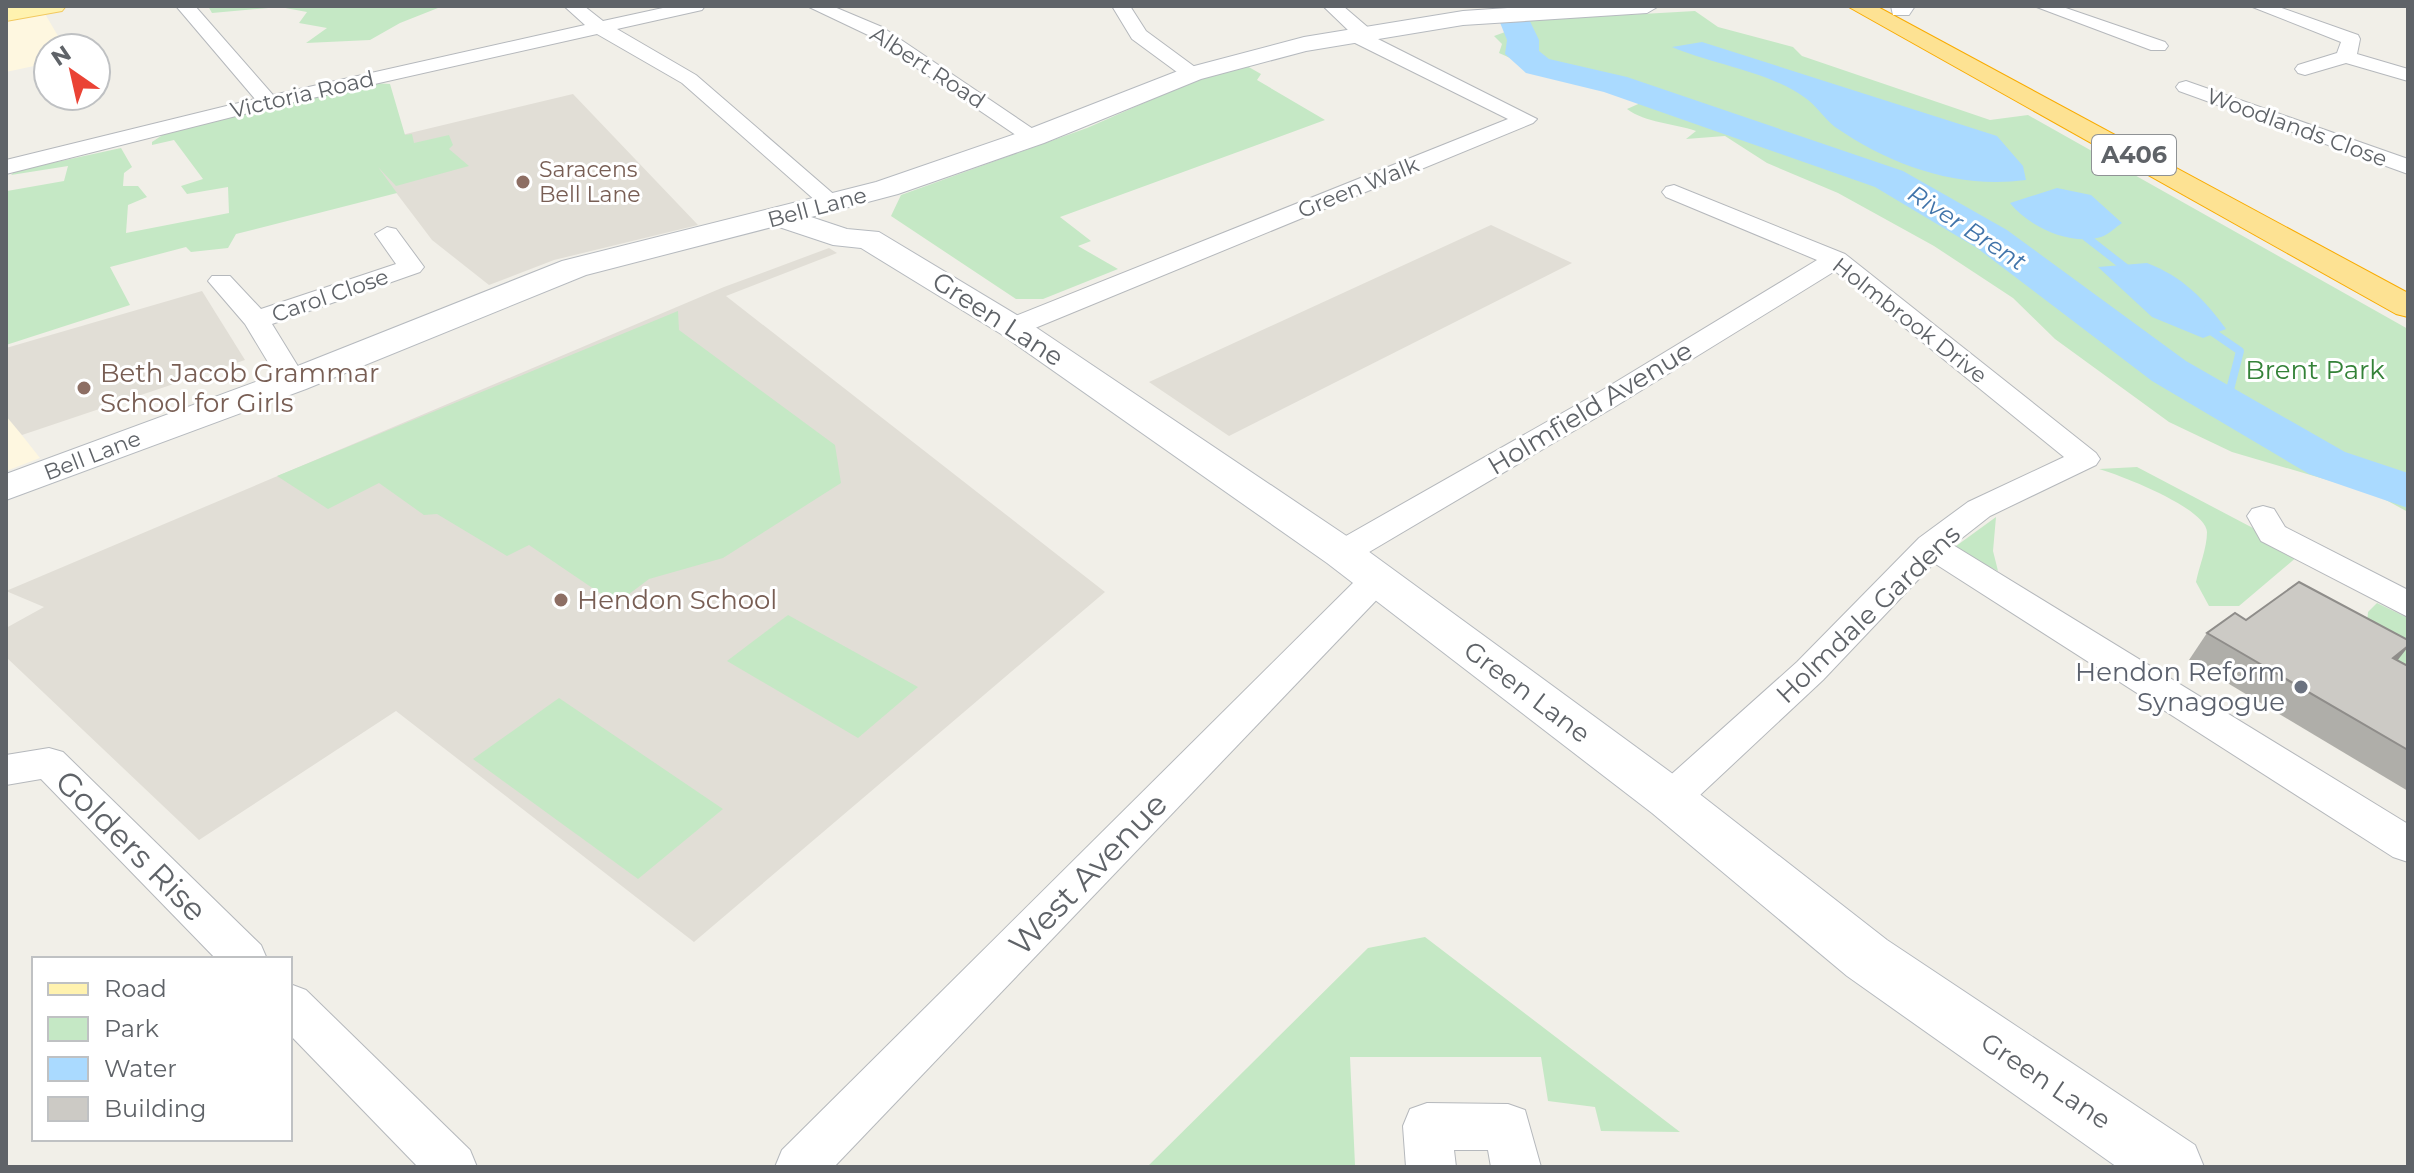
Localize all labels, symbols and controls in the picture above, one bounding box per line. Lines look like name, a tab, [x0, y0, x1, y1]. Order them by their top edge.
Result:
street label: Albert Road	[865, 20, 990, 114]
north arrow	[32, 32, 112, 112]
text: N	[46, 40, 76, 72]
street label: Victoria Road	[228, 65, 377, 124]
street label: Woodlands Close	[2203, 82, 2391, 173]
road number: A406	[2092, 135, 2176, 175]
street label: Green Walk	[1294, 151, 1423, 224]
place label: Saracens Bell Lane	[539, 156, 641, 208]
marker: Saracens Bell Lane	[514, 173, 532, 191]
water label: River Brent	[1903, 179, 2032, 277]
street label: Bell Lane	[765, 181, 870, 234]
street label: Holmbrook Drive	[1827, 252, 1992, 389]
street label: Carol Close	[268, 263, 392, 328]
street label: Green Lane	[926, 265, 1070, 373]
street label: Holmfield Avenue	[1482, 334, 1698, 482]
park label: Brent Park	[2245, 354, 2385, 386]
place label: Beth Jacob Grammar School for Girls	[100, 357, 380, 419]
marker: Beth Jacob Grammar School for Girls	[75, 379, 93, 397]
street label: Bell Lane	[40, 425, 144, 486]
street label: Holmdale Gardens	[1769, 518, 1967, 710]
place label: Hendon School	[577, 584, 777, 616]
marker: Hendon School	[552, 591, 570, 609]
street label: Green Lane	[1457, 634, 1597, 750]
place label: Hendon Reform Synagogue	[2075, 656, 2285, 718]
marker: Hendon Reform Synagogue	[2292, 678, 2310, 696]
street label: Golders Rise	[48, 762, 215, 929]
street label: West Avenue	[1000, 784, 1175, 963]
legend	[32, 957, 292, 1141]
text: Road	[104, 974, 167, 1003]
text: Park	[104, 1014, 159, 1043]
street label: Green Lane	[1975, 1026, 2117, 1136]
text: Water	[104, 1054, 177, 1083]
text: Building	[104, 1094, 207, 1123]

